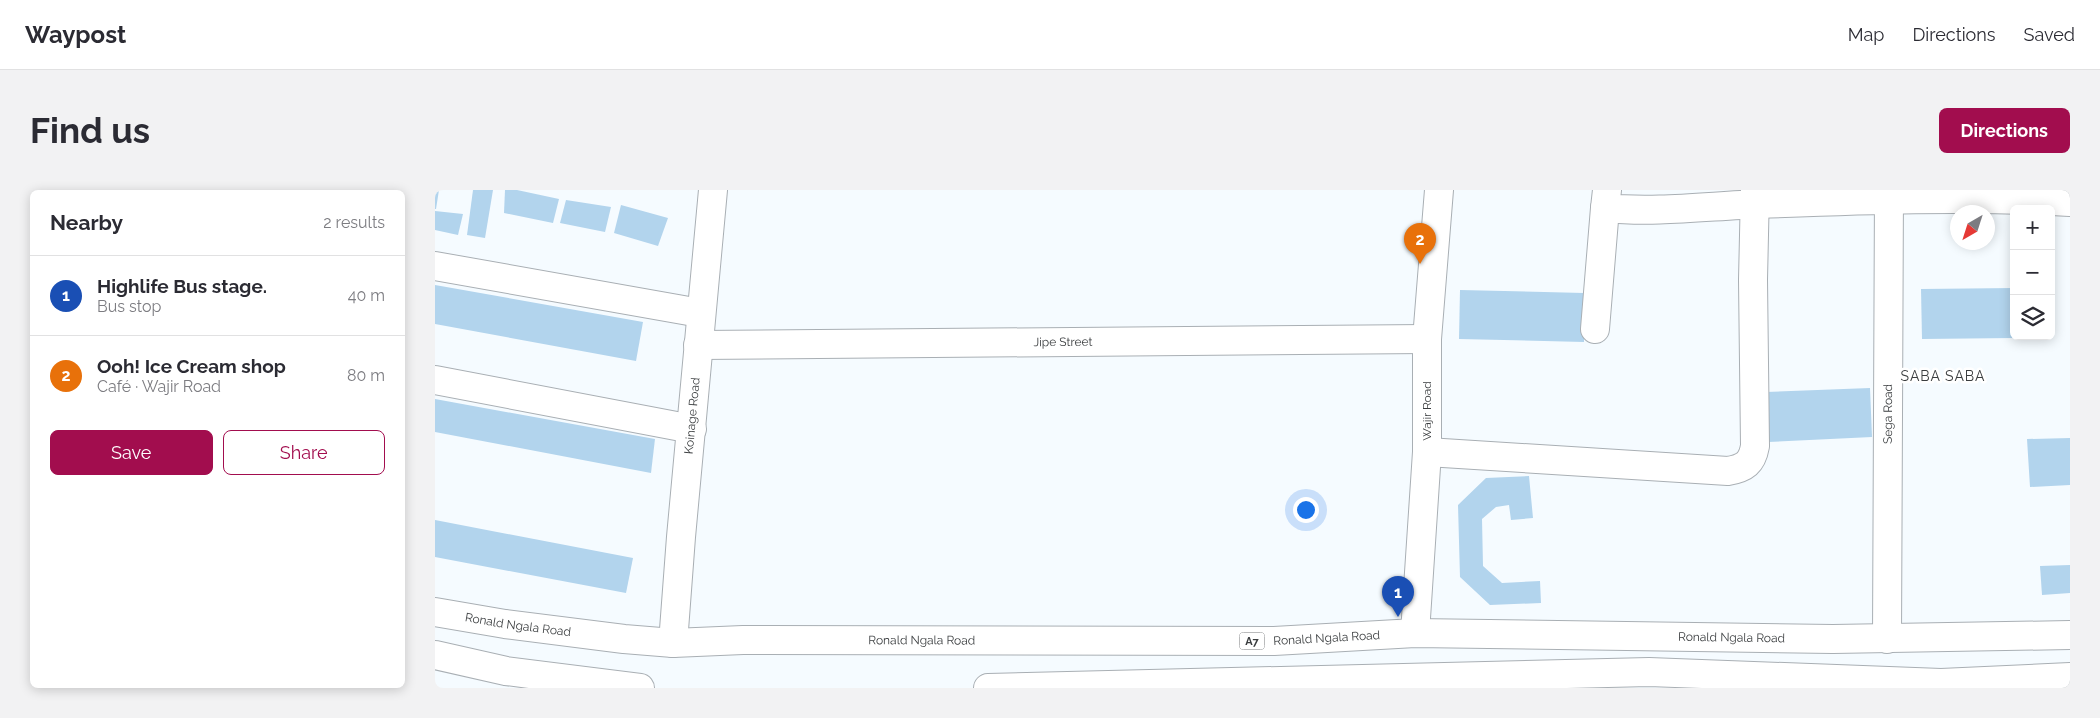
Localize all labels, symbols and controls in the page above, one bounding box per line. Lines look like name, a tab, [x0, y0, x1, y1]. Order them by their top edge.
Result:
text: Waypost	[25, 20, 126, 49]
text: Map	[1848, 24, 1884, 45]
text: Directions	[1912, 24, 1996, 45]
text: Saved	[2024, 24, 2075, 45]
button: Directions	[1939, 108, 2070, 153]
text: Find us	[30, 110, 150, 151]
north arrow	[1950, 205, 1995, 250]
map controls	[2010, 205, 2055, 340]
button: +	[2010, 205, 2055, 250]
text: Nearby	[50, 210, 123, 235]
text: 2 results	[323, 213, 385, 232]
pin: 2	[1404, 223, 1436, 264]
button: −	[2010, 250, 2055, 295]
text: Highlife Bus stage.	[97, 275, 267, 297]
text: 1	[62, 286, 70, 305]
text: 40 m	[348, 286, 385, 305]
button: layers	[2010, 295, 2055, 340]
text: Bus stop	[97, 297, 161, 316]
street label: Jipe Street	[1033, 335, 1093, 349]
text: Ooh! Ice Cream shop	[97, 355, 286, 377]
text: 2	[61, 366, 71, 385]
text: 80 m	[347, 366, 385, 385]
district label: SABA SABA	[1901, 368, 1985, 384]
text: Café · Wajir Road	[97, 377, 221, 396]
street label: Koinage Road	[682, 377, 703, 455]
street label: Wajir Road	[1420, 381, 1434, 441]
street label: Sega Road	[1881, 384, 1895, 444]
button: Save	[50, 430, 213, 475]
button: Share	[223, 430, 385, 475]
your location	[1293, 497, 1319, 523]
pin: 1	[1382, 576, 1414, 617]
street label: Ronald Ngala Road	[464, 610, 572, 639]
street label: Ronald Ngala Road	[1273, 628, 1381, 648]
street label: Ronald Ngala Road	[1678, 630, 1785, 645]
road number: A7	[1239, 632, 1265, 650]
street label: Ronald Ngala Road	[868, 633, 975, 647]

